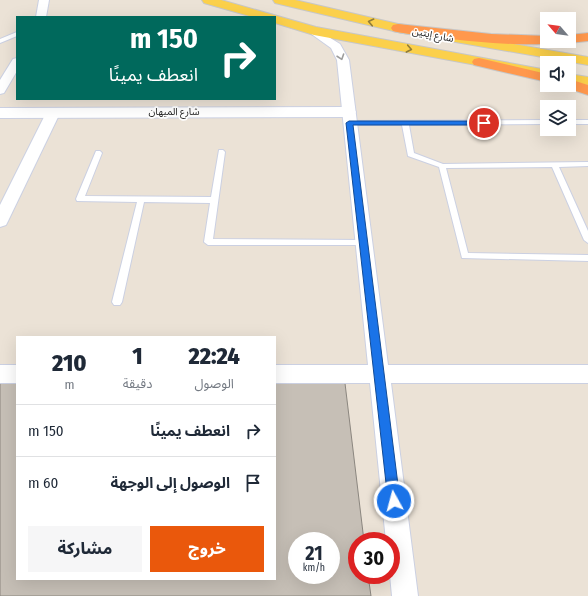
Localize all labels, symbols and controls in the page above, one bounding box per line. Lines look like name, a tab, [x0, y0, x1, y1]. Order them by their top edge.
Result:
north arrow	[540, 12, 576, 48]
map controls	[540, 12, 576, 136]
one-way arrow	[367, 19, 374, 27]
text: 150 m	[130, 22, 198, 55]
street label: شارع إيتين	[411, 25, 455, 46]
icon: right	[212, 32, 264, 84]
one-way arrow	[406, 44, 412, 53]
one-way arrow	[336, 54, 344, 61]
button: sound	[540, 56, 576, 92]
text: انعطف يمينًا	[109, 64, 198, 86]
button: layers	[540, 100, 576, 136]
street label: شارع الميهان	[148, 106, 200, 119]
pin	[467, 106, 501, 140]
icon: arrive	[473, 112, 495, 134]
text: 1	[132, 342, 143, 370]
text: 22:24	[188, 342, 240, 370]
text: 210	[52, 349, 87, 377]
text: دقيقة	[123, 376, 152, 391]
text: الوصول	[194, 376, 234, 391]
text: m	[64, 377, 74, 392]
icon: right	[242, 420, 264, 442]
text: 150 m	[28, 422, 64, 440]
text: انعطف يمينًا	[150, 422, 230, 440]
icon: arrive	[242, 472, 264, 494]
text: 60 m	[28, 474, 58, 492]
text: الوصول إلى الوجهة	[110, 474, 230, 492]
position arrow	[373, 480, 415, 522]
button: مشاركة	[28, 526, 142, 572]
button: خروج	[150, 526, 264, 572]
speed limit sign: 30	[348, 532, 400, 584]
text: 21	[305, 541, 323, 565]
text: km/h	[303, 562, 325, 574]

